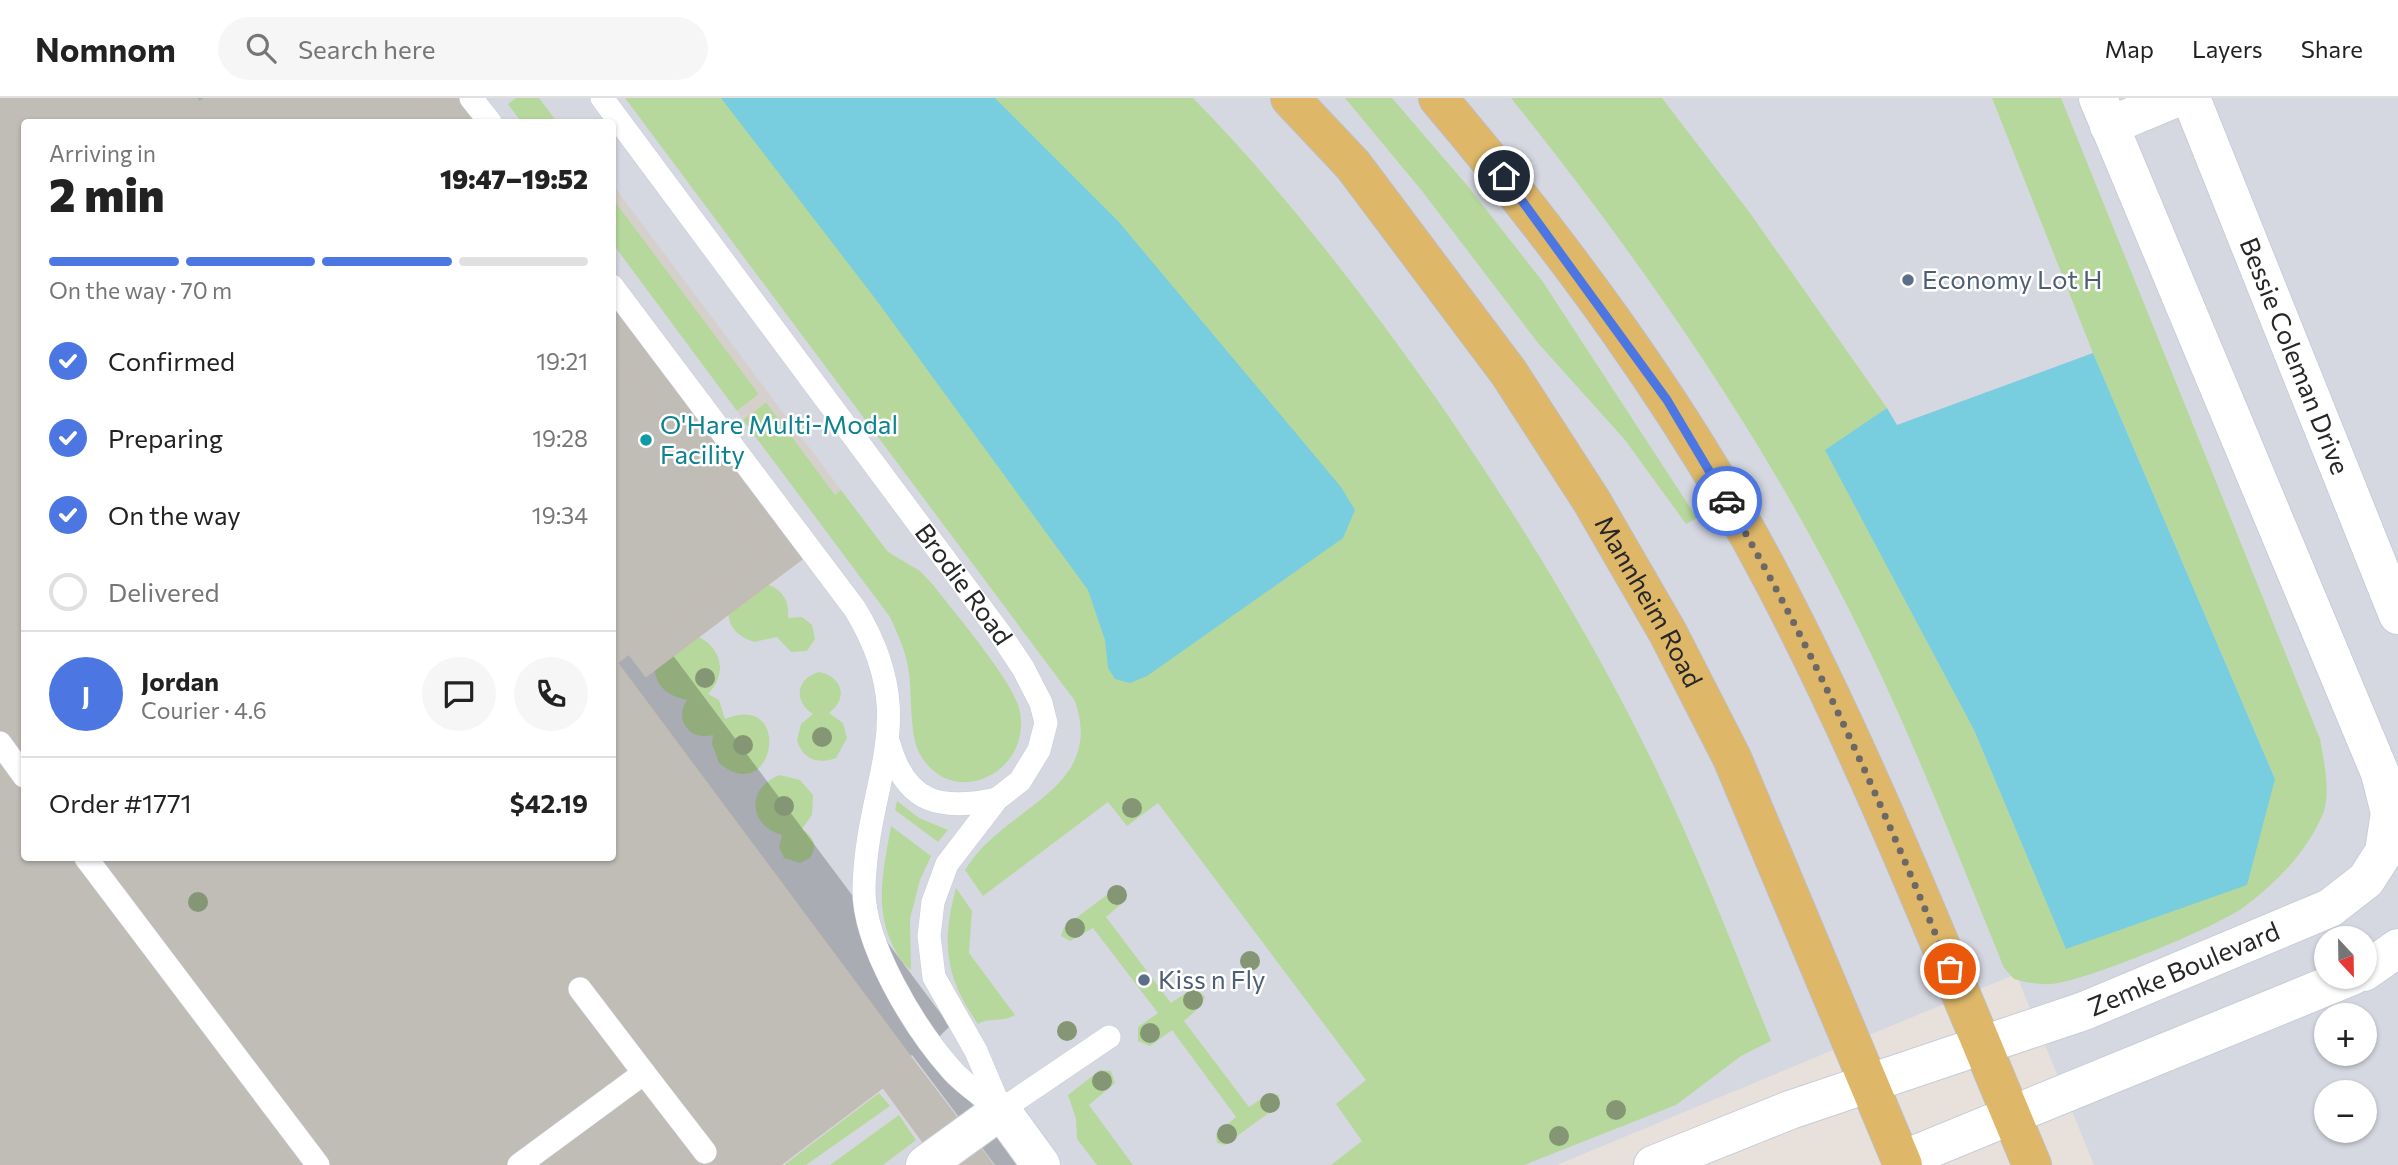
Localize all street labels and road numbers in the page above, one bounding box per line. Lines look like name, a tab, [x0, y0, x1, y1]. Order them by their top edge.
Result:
street label: Bessie Coleman Drive	[2234, 233, 2357, 478]
street label: Mannheim Road	[1589, 510, 1710, 692]
street label: Brodie Road	[910, 517, 1020, 650]
street label: Zemke Boulevard	[2083, 914, 2284, 1022]

